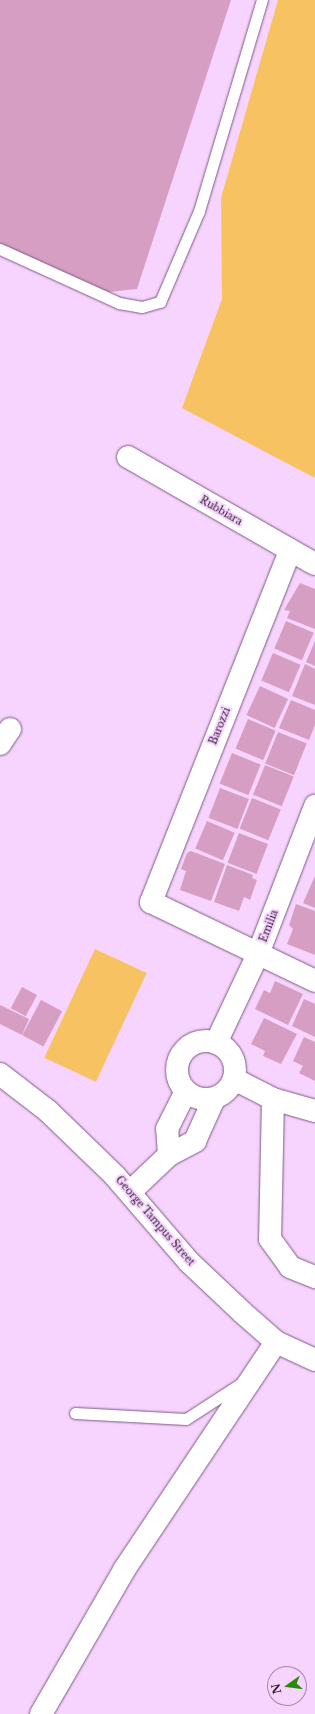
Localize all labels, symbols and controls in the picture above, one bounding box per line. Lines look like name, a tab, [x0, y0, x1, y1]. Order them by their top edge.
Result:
street label: Rubbiara	[198, 494, 244, 528]
street label: Barozzi	[207, 706, 233, 746]
street label: Emilia	[257, 908, 281, 944]
street label: George Tampus Street	[113, 1174, 197, 1268]
north arrow	[267, 1666, 307, 1706]
text: N	[268, 1682, 284, 1695]

